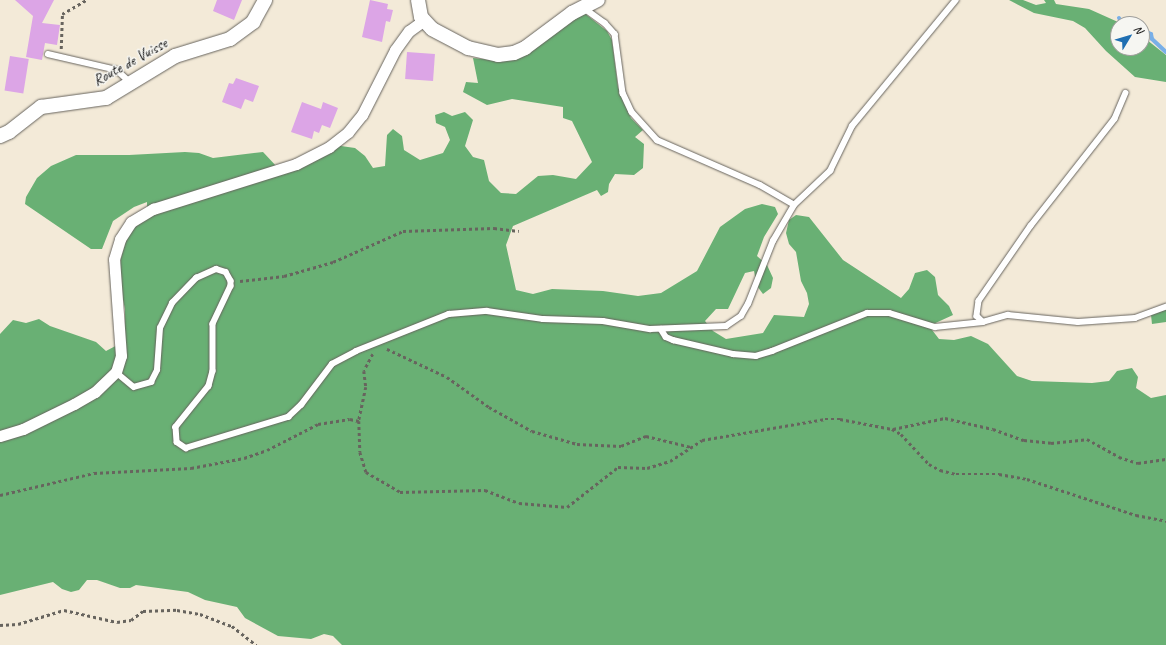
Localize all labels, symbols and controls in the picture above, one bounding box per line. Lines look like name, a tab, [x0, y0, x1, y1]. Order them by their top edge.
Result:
north arrow	[1110, 16, 1150, 56]
text: N	[1131, 22, 1146, 36]
street label: Route de Vuisse	[89, 34, 171, 90]

